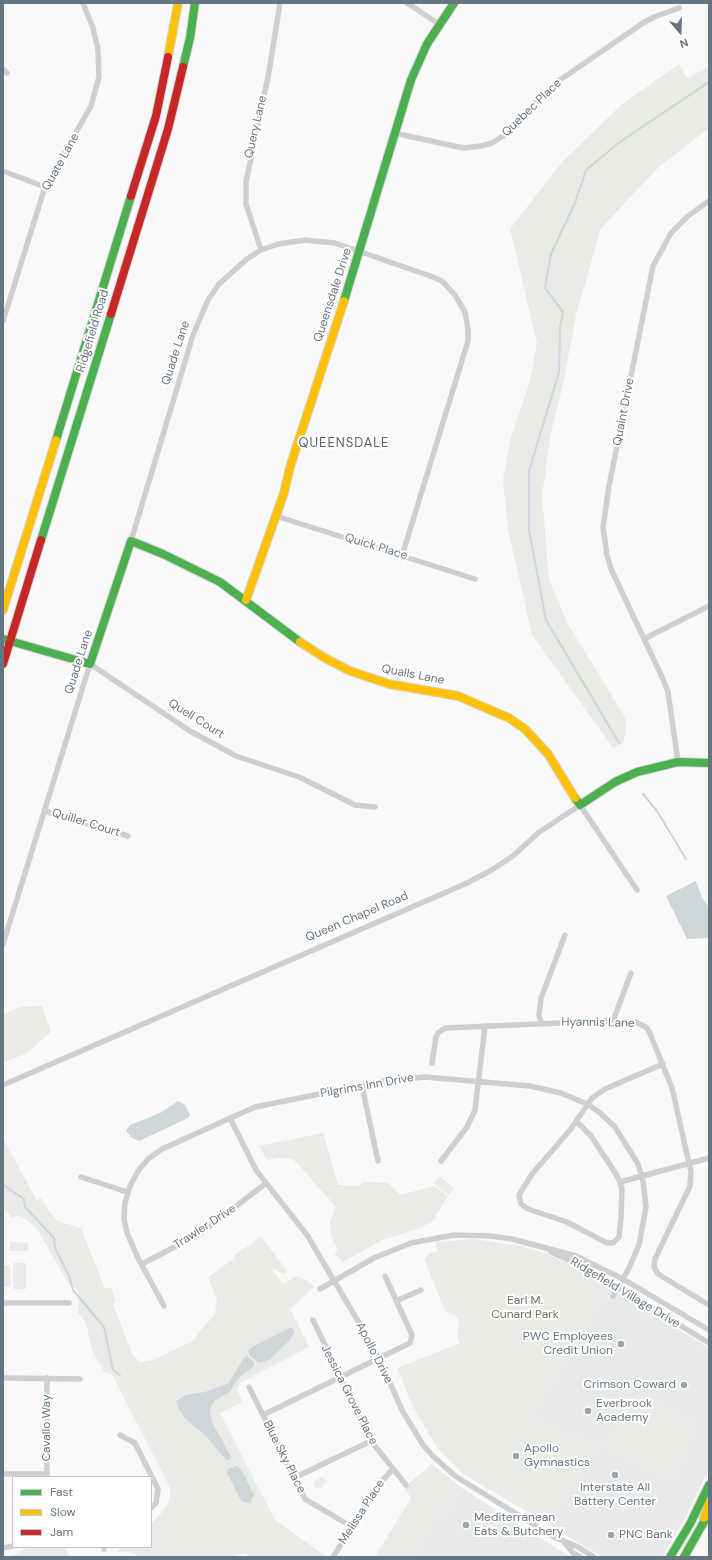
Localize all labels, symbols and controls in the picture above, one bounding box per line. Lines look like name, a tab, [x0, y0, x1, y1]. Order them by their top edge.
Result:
north arrow	[660, 12, 700, 52]
text: N	[678, 35, 690, 51]
street label: Quebec Place	[499, 76, 565, 140]
street label: Query Lane	[242, 94, 270, 160]
street label: Quate Lane	[39, 131, 83, 193]
street label: Queensdale Drive	[311, 246, 355, 344]
street label: Ridgefield Road	[74, 288, 112, 374]
street label: Quade Lane	[159, 319, 193, 387]
street label: Quaint Drive	[610, 377, 638, 447]
district label: QUEENSDALE	[299, 436, 389, 452]
street label: Quick Place	[343, 531, 409, 563]
street label: Quade Lane	[62, 628, 96, 696]
street label: Qualls Lane	[380, 662, 446, 688]
street label: Quell Court	[165, 696, 227, 742]
street label: Quiller Court	[50, 806, 122, 840]
street label: Queen Chapel Road	[304, 889, 410, 945]
street label: Hyannis Lane	[561, 1015, 635, 1031]
street label: Pilgrims Inn Drive	[319, 1071, 415, 1101]
street label: Trawler Drive	[171, 1201, 239, 1253]
street label: Ridgefield Village Drive	[568, 1255, 682, 1331]
park label: Earl M. Cunard Park	[491, 1294, 559, 1322]
street label: Apollo Drive	[352, 1320, 396, 1386]
place label: PWC Employees Credit Union	[523, 1330, 613, 1358]
marker: PWC Employees Credit Union	[616, 1339, 626, 1349]
street label: Jessica Grove Place	[318, 1343, 380, 1447]
place label: Crimson Coward	[583, 1378, 676, 1392]
marker: Crimson Coward	[679, 1380, 689, 1390]
street label: Cavallo Way	[40, 1394, 54, 1462]
place label: Everbrook Academy	[596, 1397, 652, 1425]
marker: Everbrook Academy	[583, 1406, 593, 1416]
street label: Blue Sky Place	[260, 1418, 308, 1496]
place label: Apollo Gymnastics	[524, 1442, 590, 1470]
marker: Apollo Gymnastics	[511, 1451, 521, 1461]
marker: Interstate All Battery Center	[610, 1470, 620, 1480]
legend	[12, 1476, 152, 1548]
street label: Melissa Place	[336, 1477, 388, 1547]
place label: Interstate All Battery Center	[574, 1481, 656, 1509]
text: Fast	[50, 1484, 73, 1500]
text: Slow	[50, 1504, 76, 1520]
place label: Mediterranean Eats & Butchery	[474, 1511, 563, 1539]
marker: Mediterranean Eats & Butchery	[461, 1520, 471, 1530]
text: Jam	[50, 1524, 73, 1540]
place label: PNC Bank	[619, 1528, 673, 1542]
marker: PNC Bank	[606, 1530, 616, 1540]

